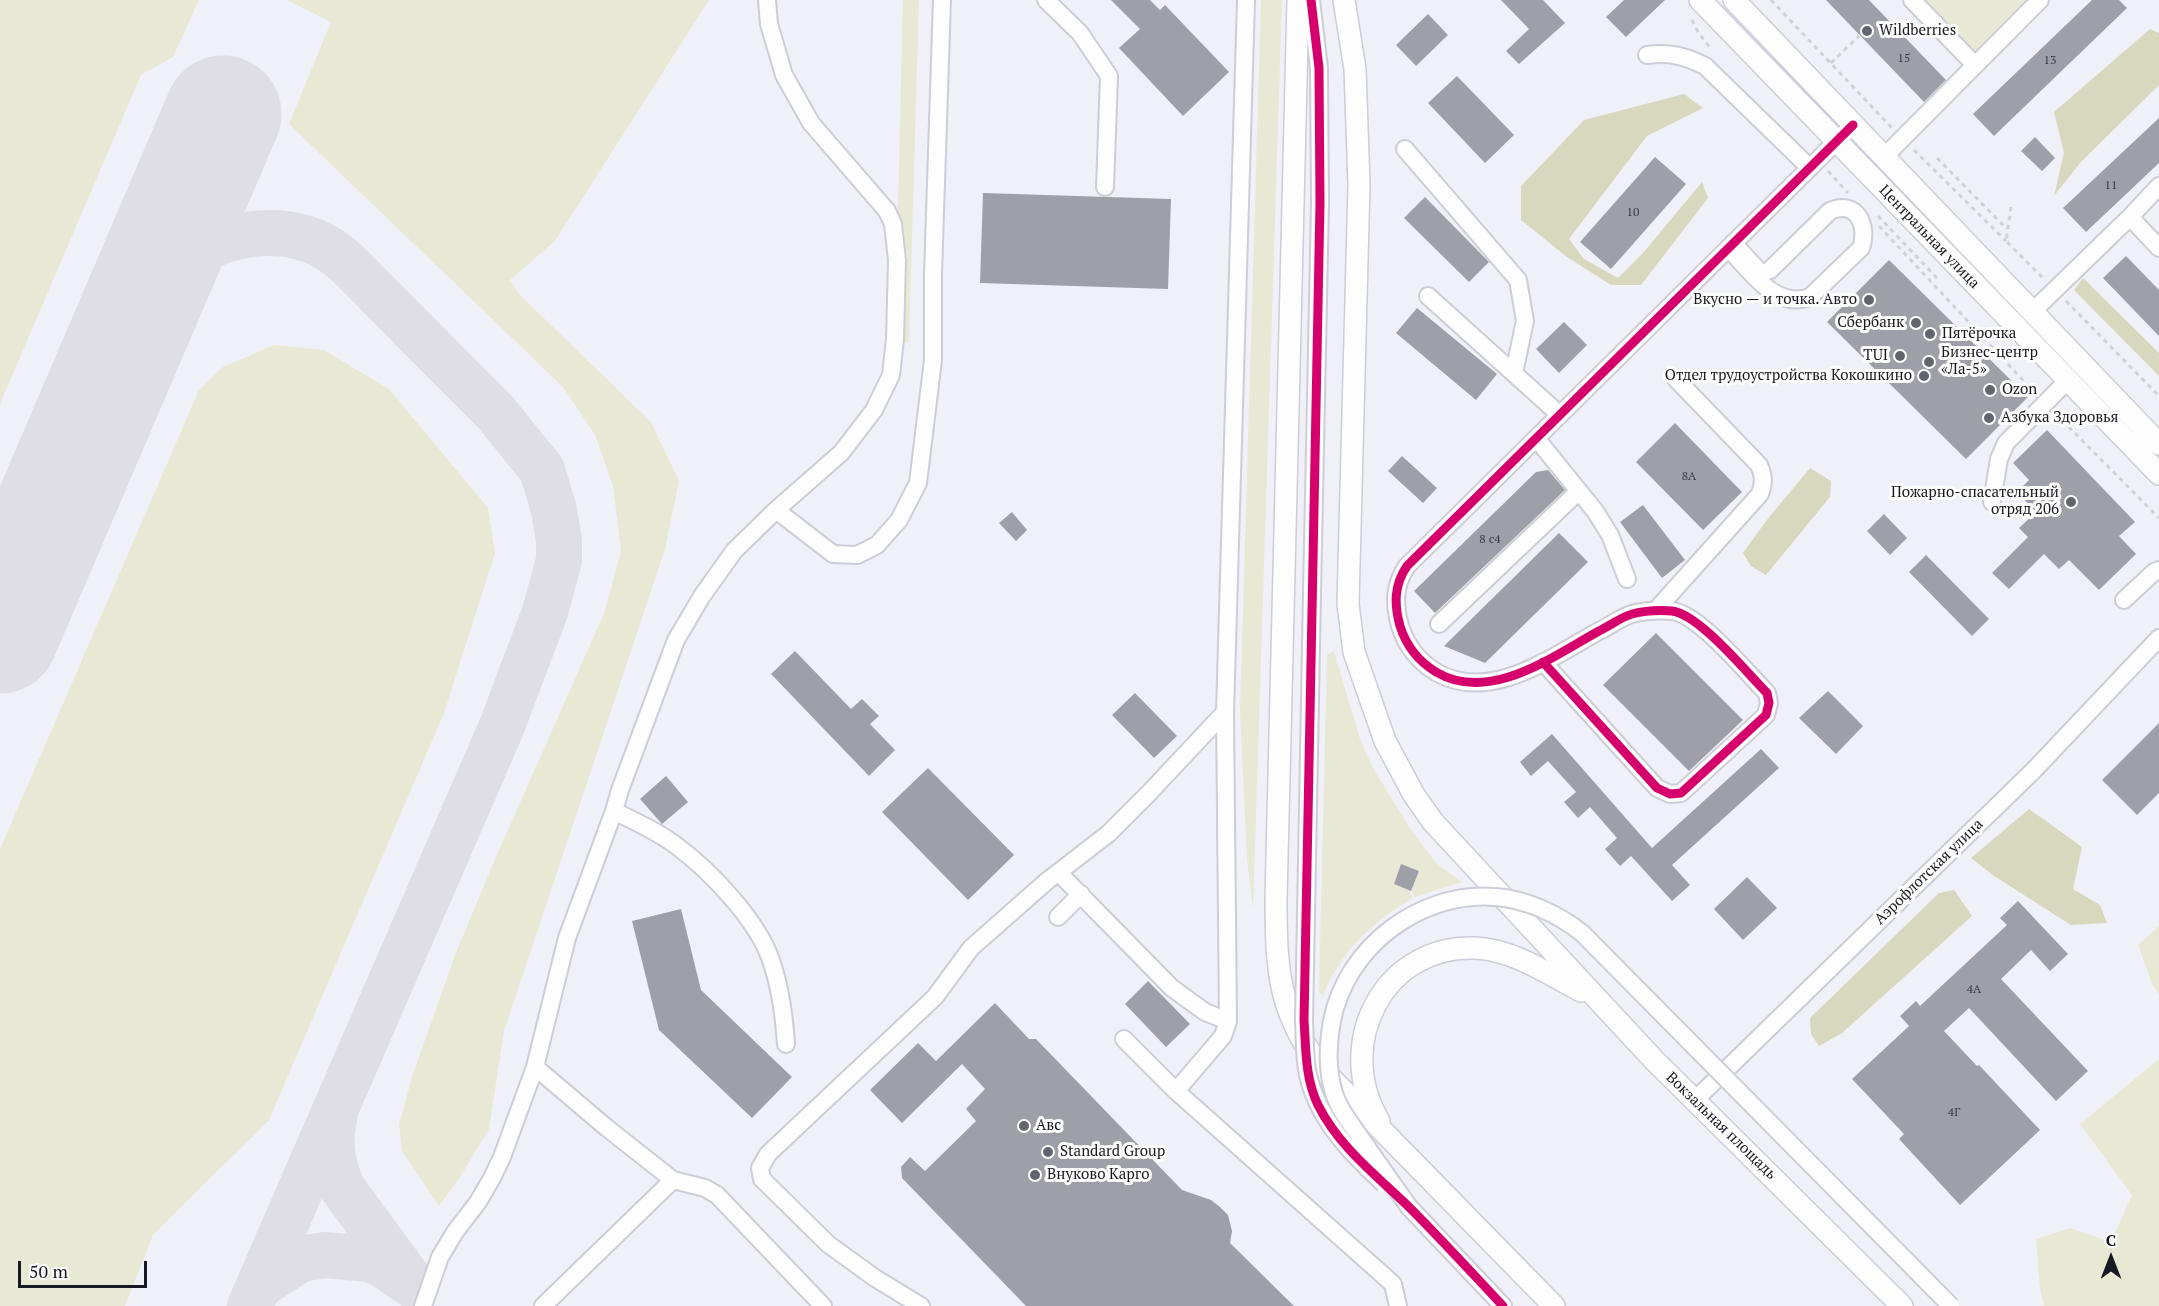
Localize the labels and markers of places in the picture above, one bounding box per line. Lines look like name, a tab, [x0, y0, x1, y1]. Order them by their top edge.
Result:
place label: Wildberries	[1879, 22, 1956, 40]
marker: Wildberries	[1860, 24, 1874, 38]
place label: Вкусно — и точка. Авто	[1693, 291, 1857, 309]
marker: Вкусно — и точка. Авто	[1862, 293, 1876, 307]
place label: Сбербанк	[1837, 314, 1904, 332]
marker: Сбербанк	[1909, 316, 1923, 330]
place label: Пятёрочка	[1942, 325, 2016, 343]
marker: Пятёрочка	[1923, 327, 1937, 341]
place label: Бизнес-центр «Ла-5»	[1941, 344, 2038, 379]
place label: TUI	[1863, 347, 1888, 365]
marker: TUI	[1893, 349, 1907, 363]
marker: Бизнес-центр «Ла-5»	[1922, 355, 1936, 369]
place label: Отдел трудоустройства Кокошкино	[1665, 367, 1912, 385]
marker: Отдел трудоустройства Кокошкино	[1917, 369, 1931, 383]
place label: Ozon	[2002, 381, 2037, 399]
marker: Ozon	[1983, 383, 1997, 397]
place label: Азбука Здоровья	[2001, 409, 2118, 427]
marker: Азбука Здоровья	[1982, 411, 1996, 425]
place label: Пожарно-спасательный отряд 206	[1891, 484, 2059, 519]
marker: Пожарно-спасательный отряд 206	[2064, 495, 2078, 509]
place label: Авс	[1036, 1117, 1061, 1135]
marker: Авс	[1017, 1119, 1031, 1133]
place label: Standard Group	[1060, 1143, 1165, 1161]
marker: Standard Group	[1041, 1145, 1055, 1159]
place label: Внуково Карго	[1047, 1166, 1150, 1184]
marker: Внуково Карго	[1028, 1168, 1042, 1182]

